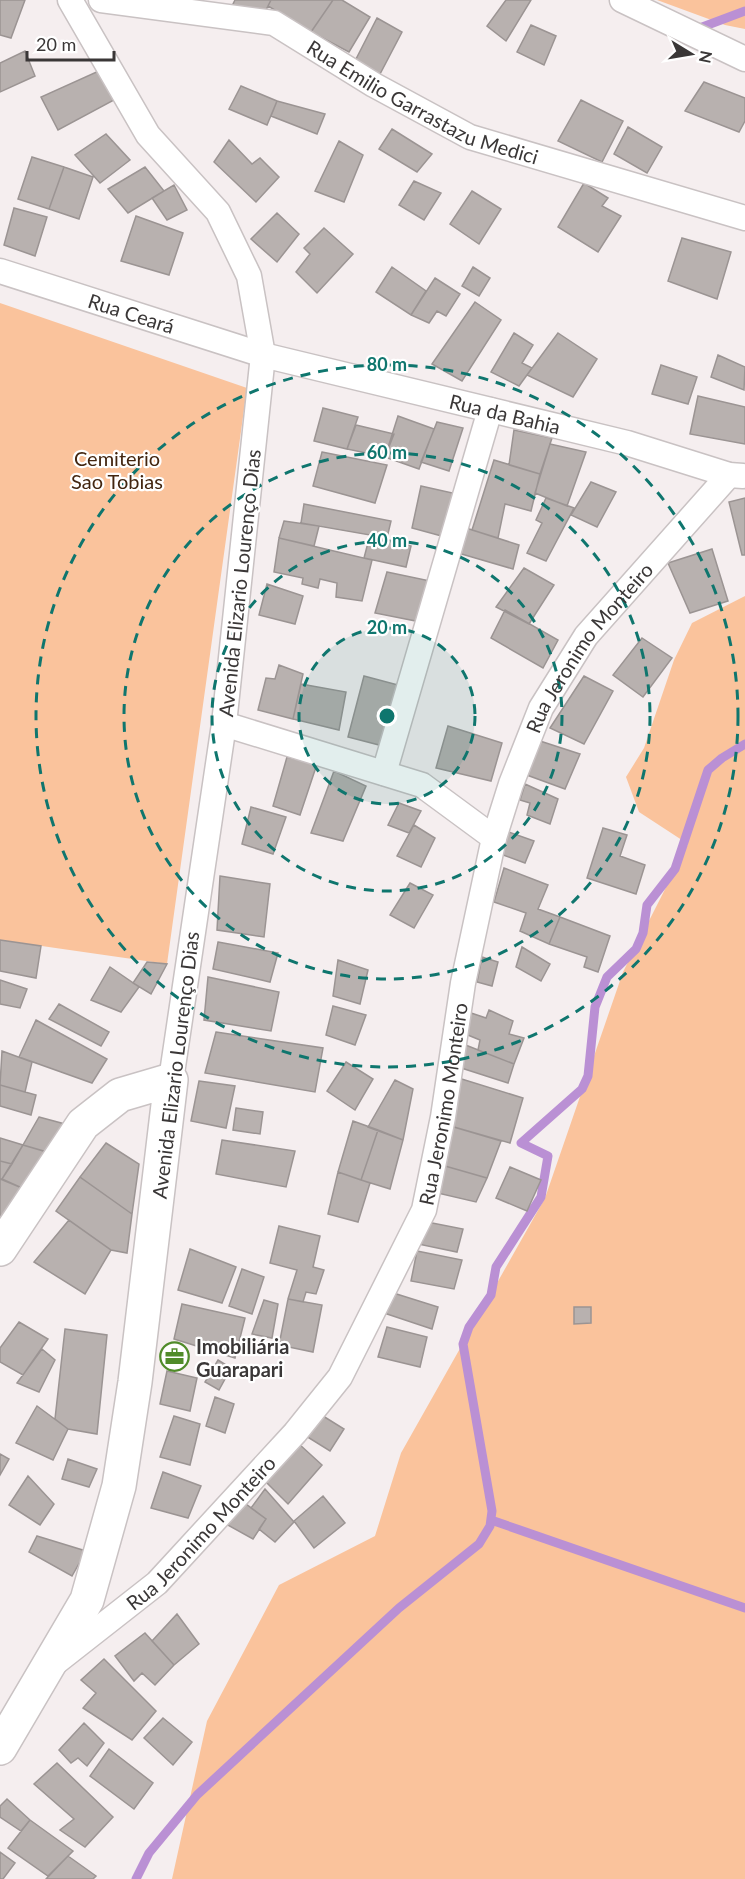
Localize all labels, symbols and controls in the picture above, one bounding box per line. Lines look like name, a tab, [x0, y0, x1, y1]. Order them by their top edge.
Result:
scale bar	[27, 24, 114, 62]
north arrow	[661, 24, 721, 84]
text: 20 m	[36, 33, 76, 55]
street label: Rua Emilio Garrastazu Medici	[303, 35, 541, 168]
text: N	[696, 49, 717, 65]
street label: Rua Ceará	[85, 288, 178, 338]
text: 80 m	[367, 353, 407, 375]
street label: Rua da Bahia	[447, 389, 563, 438]
text: 60 m	[367, 441, 407, 463]
park label: Cemiterio Sao Tobias	[71, 446, 163, 493]
street label: Avenida Elizario Lourenço Dias	[213, 448, 265, 718]
text: 40 m	[367, 529, 407, 551]
street label: Rua Jeronimo Monteiro	[520, 558, 658, 736]
text: 20 m	[367, 616, 407, 638]
centre of rings	[377, 706, 397, 726]
street label: Avenida Elizario Lourenço Dias	[147, 930, 203, 1200]
street label: Rua Jeronimo Monteiro	[413, 1001, 472, 1207]
place label: Imobiliária Guarapari	[196, 1334, 289, 1381]
office icon: Imobiliária Guarapari	[159, 1341, 191, 1373]
street label: Rua Jeronimo Monteiro	[121, 1451, 280, 1615]

